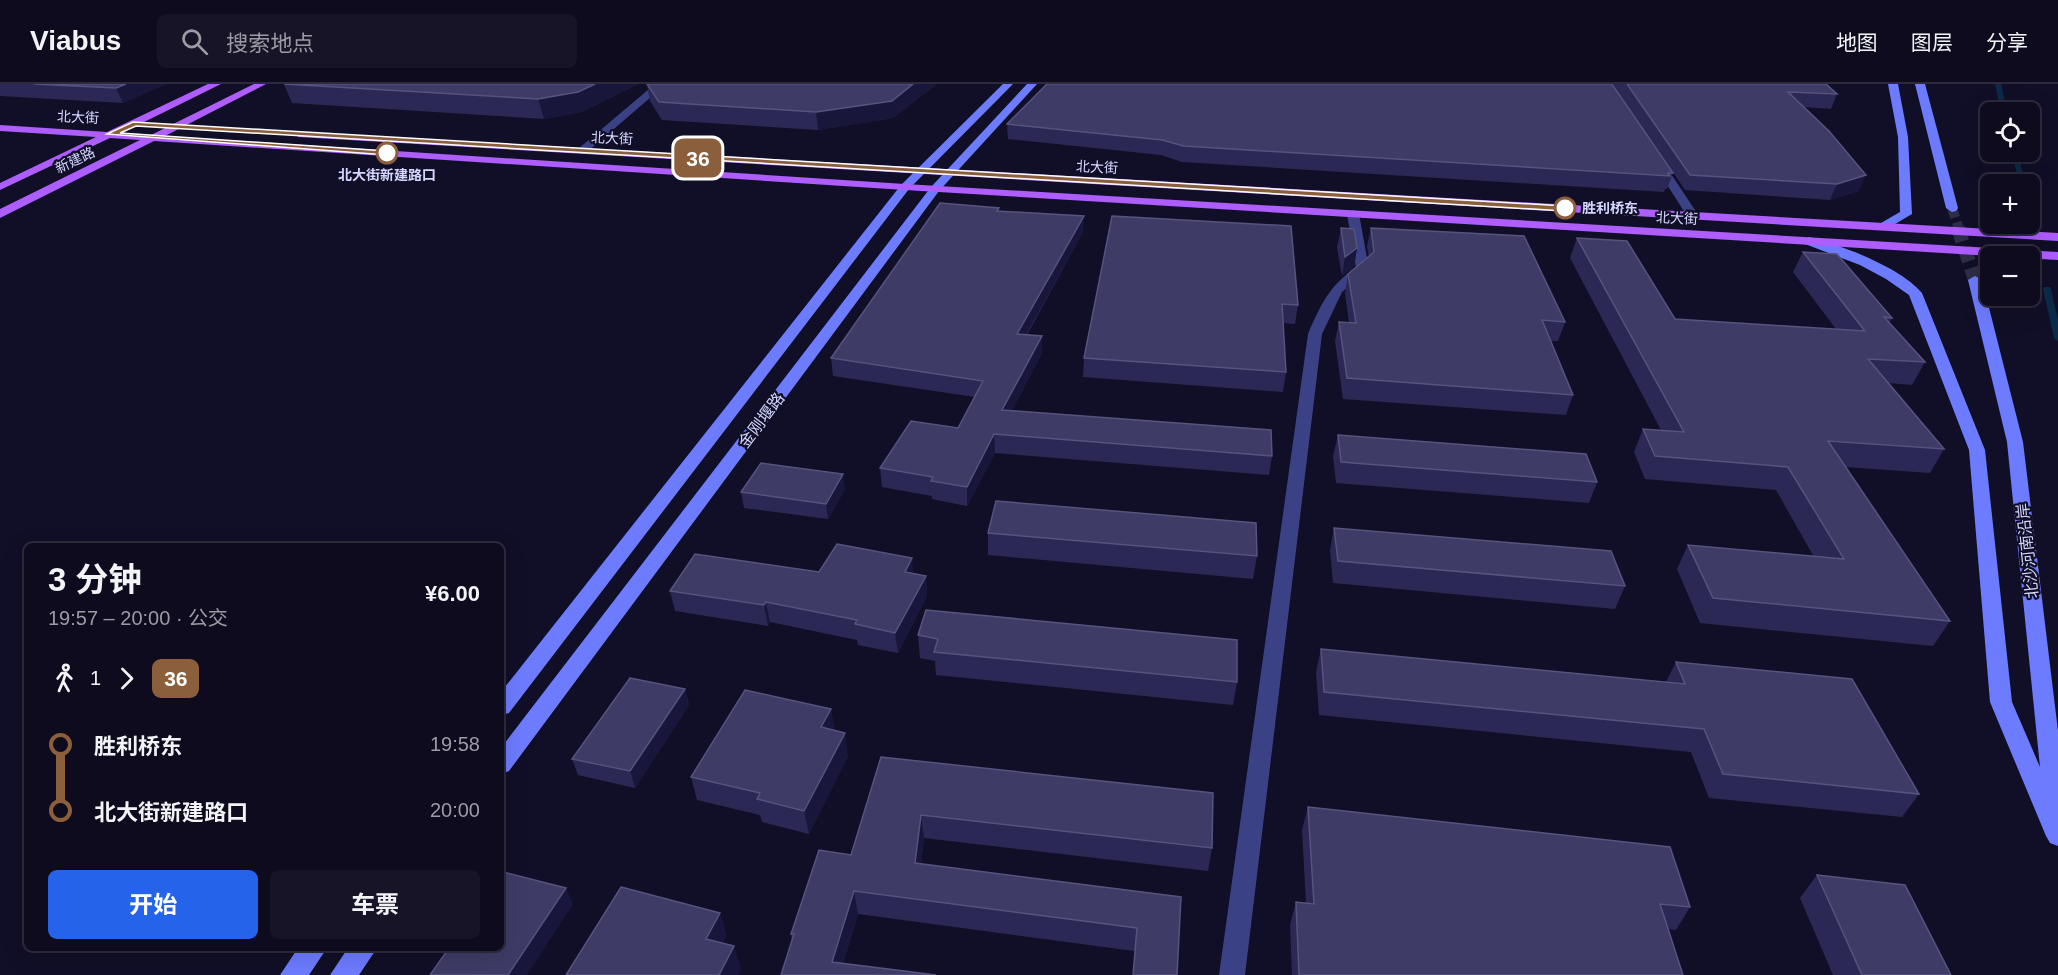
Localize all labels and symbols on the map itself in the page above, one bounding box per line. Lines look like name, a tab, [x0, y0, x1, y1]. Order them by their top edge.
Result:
street label: 北大街	[57, 108, 99, 126]
street label: 北大街	[591, 129, 633, 147]
line badge: 36	[671, 138, 725, 178]
marker: 北大街新建路口	[376, 142, 398, 164]
street label: 新建路	[53, 144, 97, 176]
street label: 北大街	[1076, 158, 1118, 176]
place label: 北大街新建路口	[338, 167, 436, 183]
marker: 胜利桥东	[1554, 197, 1576, 219]
place label: 胜利桥东	[1582, 200, 1638, 216]
street label: 北大街	[1656, 209, 1698, 227]
street label: 金刚堰路	[735, 390, 787, 451]
street label: 北沙河南沿岸	[2014, 502, 2041, 600]

